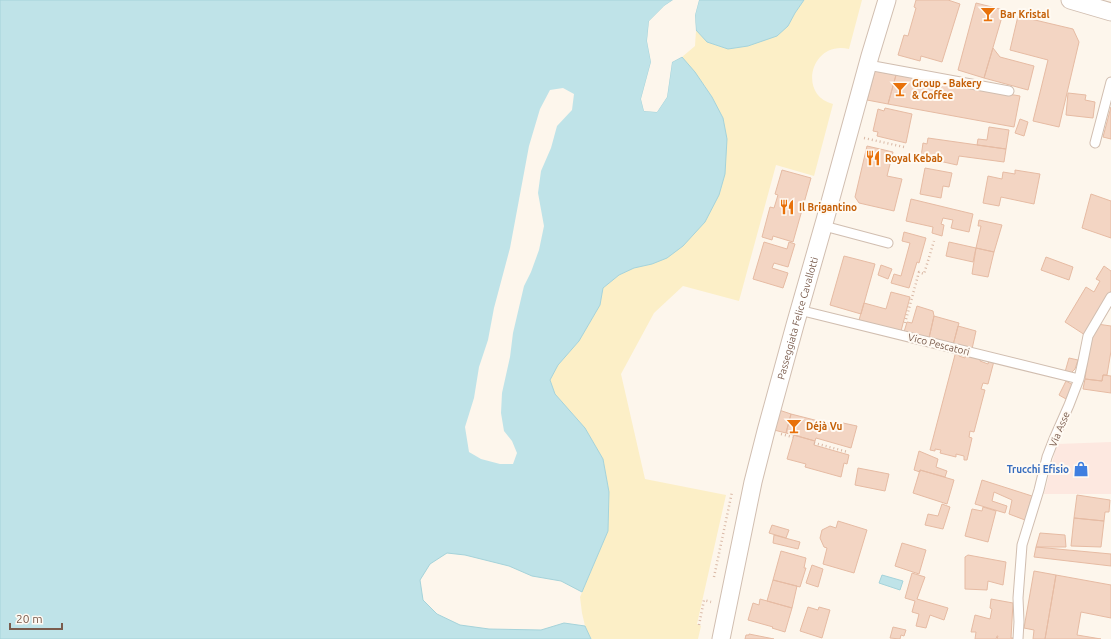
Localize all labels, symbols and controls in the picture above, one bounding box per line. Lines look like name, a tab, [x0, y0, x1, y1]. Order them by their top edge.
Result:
bar icon: Bar Kristal	[979, 5, 997, 23]
place label: Bar Kristal	[1000, 9, 1049, 20]
place label: Group - Bakery & Coffee	[912, 78, 982, 101]
bar icon: Group - Bakery & Coffee	[891, 80, 909, 98]
restaurant icon: Royal Kebab	[864, 149, 882, 167]
place label: Royal Kebab	[885, 153, 943, 164]
restaurant icon: Il Brigantino	[778, 198, 796, 216]
place label: Il Brigantino	[799, 202, 857, 213]
street label: Passeggiata Felice Cavallotti	[775, 256, 820, 381]
street label: Vico Pescatori	[907, 331, 971, 357]
street label: Via Asse	[1047, 410, 1072, 449]
bar icon: Déjà Vu	[785, 417, 803, 435]
place label: Déjà Vu	[806, 421, 842, 432]
shop icon: Trucchi Efisio	[1072, 460, 1090, 478]
place label: Trucchi Efisio	[1007, 464, 1069, 475]
scale bar	[10, 605, 62, 631]
text: 20 m	[16, 612, 43, 625]

